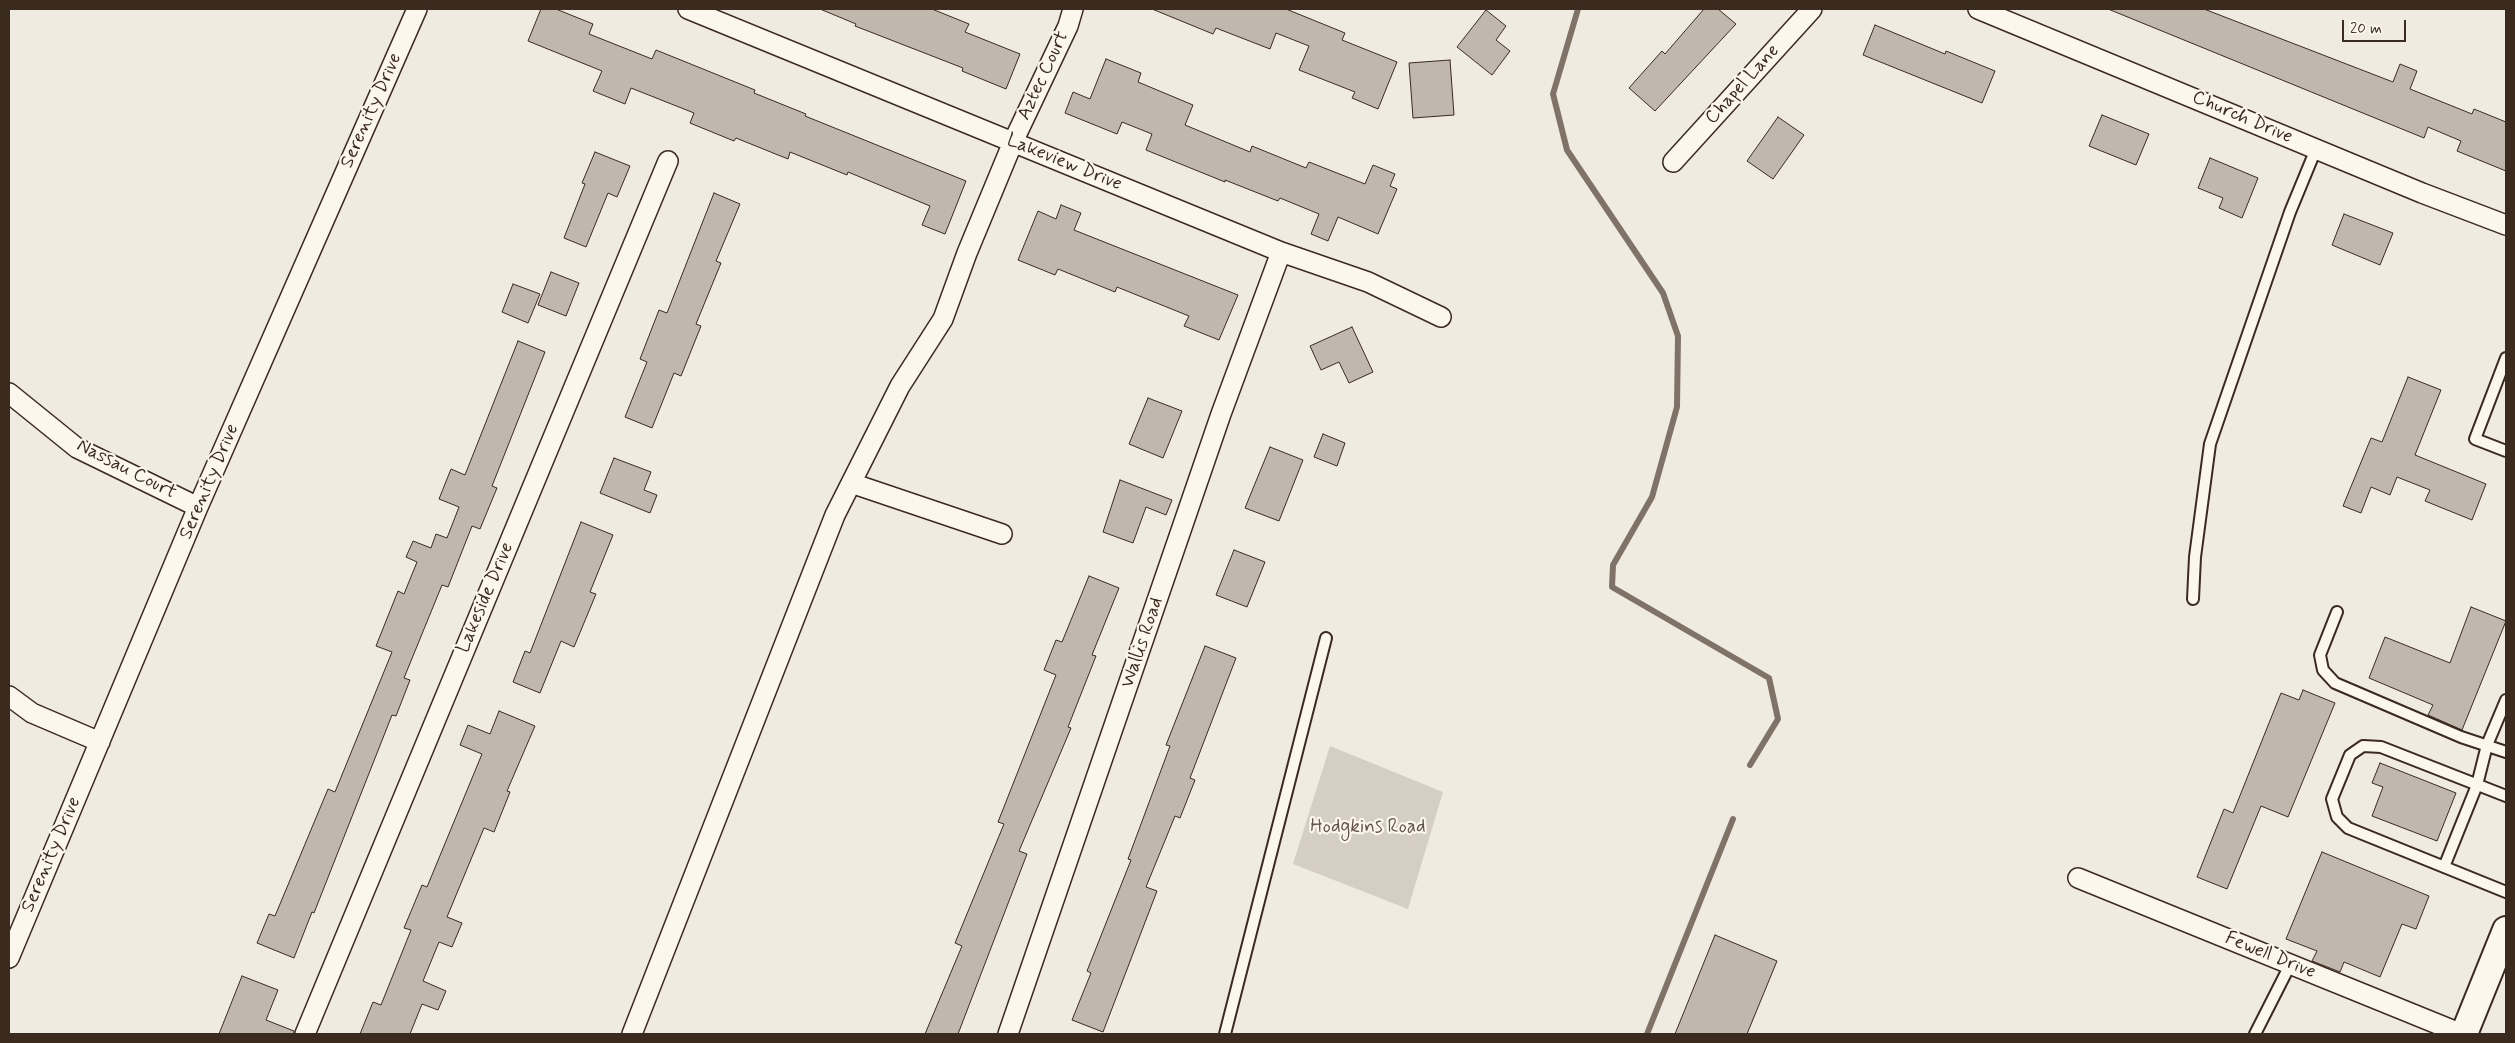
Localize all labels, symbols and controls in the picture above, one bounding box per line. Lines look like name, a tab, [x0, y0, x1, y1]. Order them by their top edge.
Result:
scale bar	[2345, 10, 2409, 42]
text: 20 m	[2350, 19, 2382, 39]
street label: Aztec Court	[1013, 28, 1075, 124]
street label: Chapel Lane	[1701, 40, 1785, 130]
street label: Serenity Drive	[337, 50, 407, 172]
street label: Church Drive	[2188, 87, 2296, 149]
street label: Lakeview Drive	[1003, 129, 1125, 197]
street label: Serenity Drive	[175, 421, 245, 543]
street label: Nassau Court	[72, 435, 180, 505]
street label: Lakeside Drive	[453, 539, 519, 657]
street label: Wallis Road	[1117, 595, 1169, 691]
street label: Serenity Drive	[17, 794, 87, 916]
park label: Hodgkins Road	[1310, 817, 1426, 839]
street label: Fewell Drive	[2221, 928, 2319, 984]

